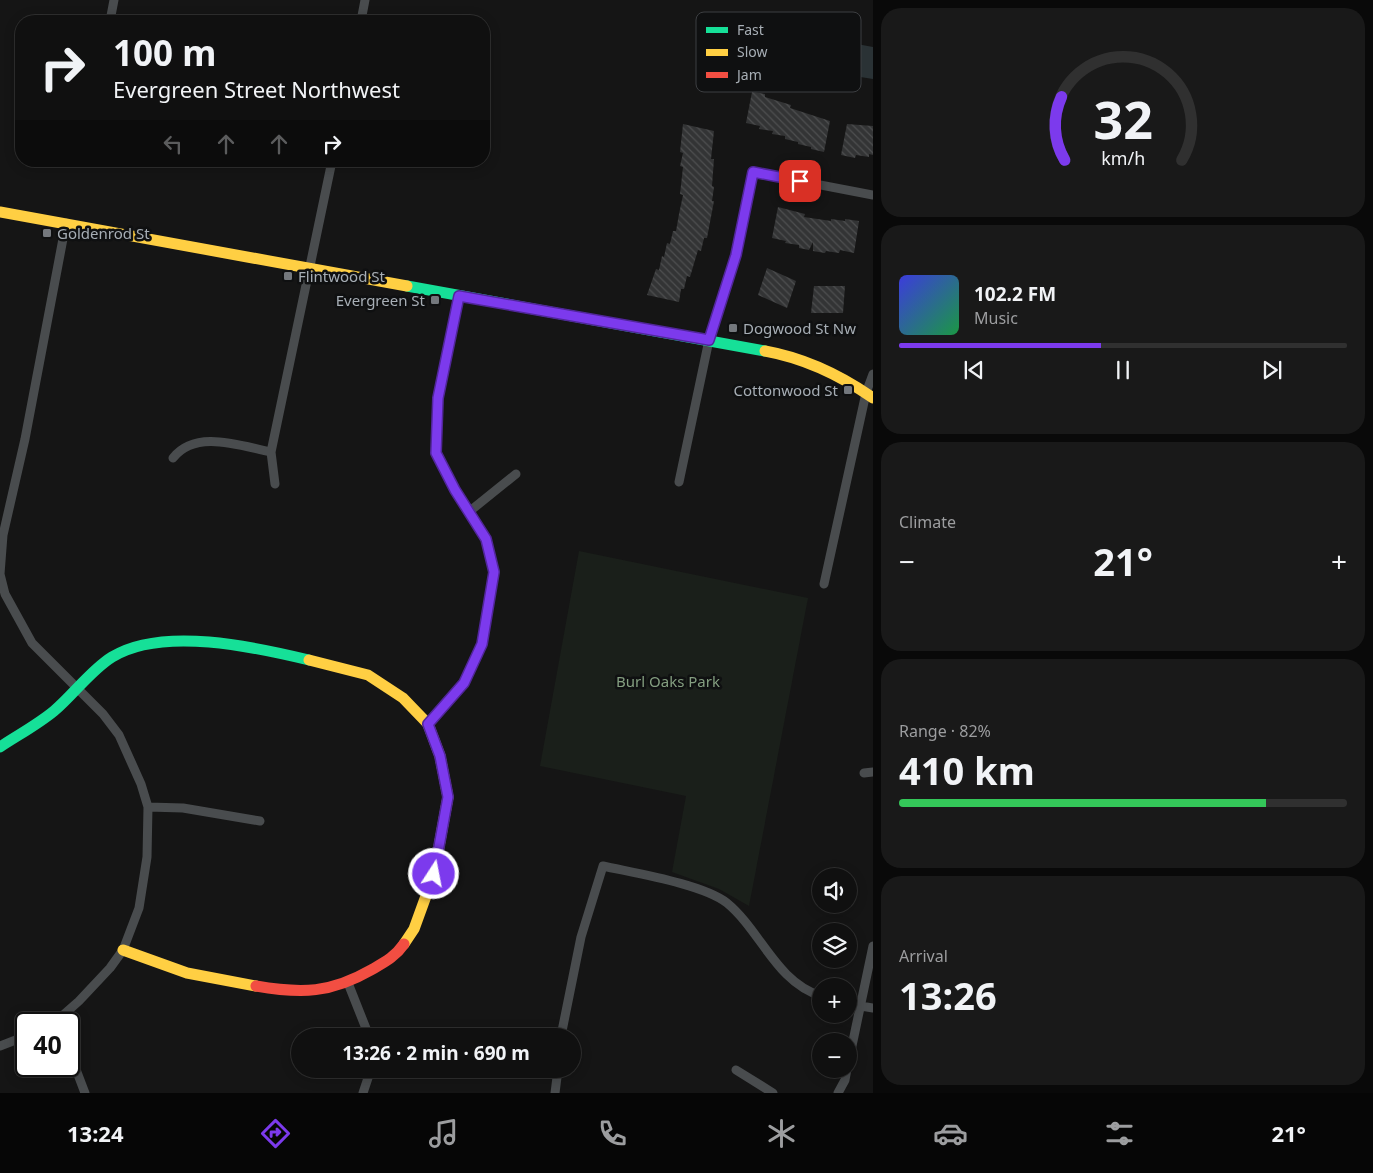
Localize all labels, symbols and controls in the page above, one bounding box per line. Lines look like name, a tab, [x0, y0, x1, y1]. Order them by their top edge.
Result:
legend	[696, 12, 861, 92]
text: Fast	[737, 20, 764, 39]
text: 100 m	[113, 29, 216, 76]
icon: right	[30, 35, 95, 100]
text: Slow	[737, 42, 768, 61]
text: Jam	[735, 65, 762, 84]
text: Evergreen Street Northwest	[113, 74, 400, 104]
text: 32	[1093, 83, 1153, 154]
icon: left	[159, 130, 187, 158]
icon: ahead	[212, 130, 240, 158]
icon: ahead	[265, 130, 293, 158]
icon: right	[318, 130, 346, 158]
text: km/h	[1101, 146, 1145, 170]
pin	[779, 160, 821, 202]
icon: arrive	[786, 167, 814, 195]
place label: Goldenrod St	[57, 223, 150, 243]
marker: Goldenrod St	[41, 227, 53, 239]
place label: Flintwood St	[298, 266, 386, 286]
marker: Flintwood St	[282, 270, 294, 282]
text: 102.2 FM	[974, 281, 1056, 307]
place label: Evergreen St	[336, 290, 426, 310]
marker: Evergreen St	[429, 294, 441, 306]
text: Music	[974, 307, 1018, 329]
place label: Dogwood St Nw	[743, 318, 856, 338]
marker: Dogwood St Nw	[727, 322, 739, 334]
icon: previous	[960, 356, 988, 384]
icon: pause	[1109, 356, 1137, 384]
icon: next	[1258, 356, 1286, 384]
place label: Cottonwood St	[734, 380, 839, 400]
marker: Cottonwood St	[842, 384, 854, 396]
text: Climate	[899, 511, 956, 533]
text: 21°	[1093, 535, 1153, 587]
text: −	[899, 542, 915, 580]
text: +	[1331, 542, 1347, 580]
park label: Burl Oaks Park	[616, 671, 720, 691]
text: Range · 82%	[899, 720, 991, 742]
text: 410 km	[899, 744, 1035, 796]
position arrow	[407, 847, 459, 899]
map controls	[812, 868, 857, 1078]
button: sound	[812, 868, 857, 913]
button: layers	[812, 923, 857, 968]
text: Arrival	[899, 945, 948, 967]
text: 13:26	[899, 969, 997, 1021]
button: +	[812, 978, 857, 1023]
speed limit sign: 40	[15, 1012, 80, 1077]
button: −	[812, 1033, 857, 1078]
text: 13:26 · 2 min · 690 m	[342, 1040, 530, 1066]
icon: directions	[258, 1116, 293, 1151]
icon: music	[426, 1116, 461, 1151]
icon: phone	[595, 1116, 630, 1151]
icon: climate	[764, 1116, 799, 1151]
icon: car	[933, 1116, 968, 1151]
icon: filters	[1102, 1116, 1137, 1151]
text: 13:24	[67, 1118, 124, 1148]
text: 21°	[1271, 1118, 1306, 1148]

